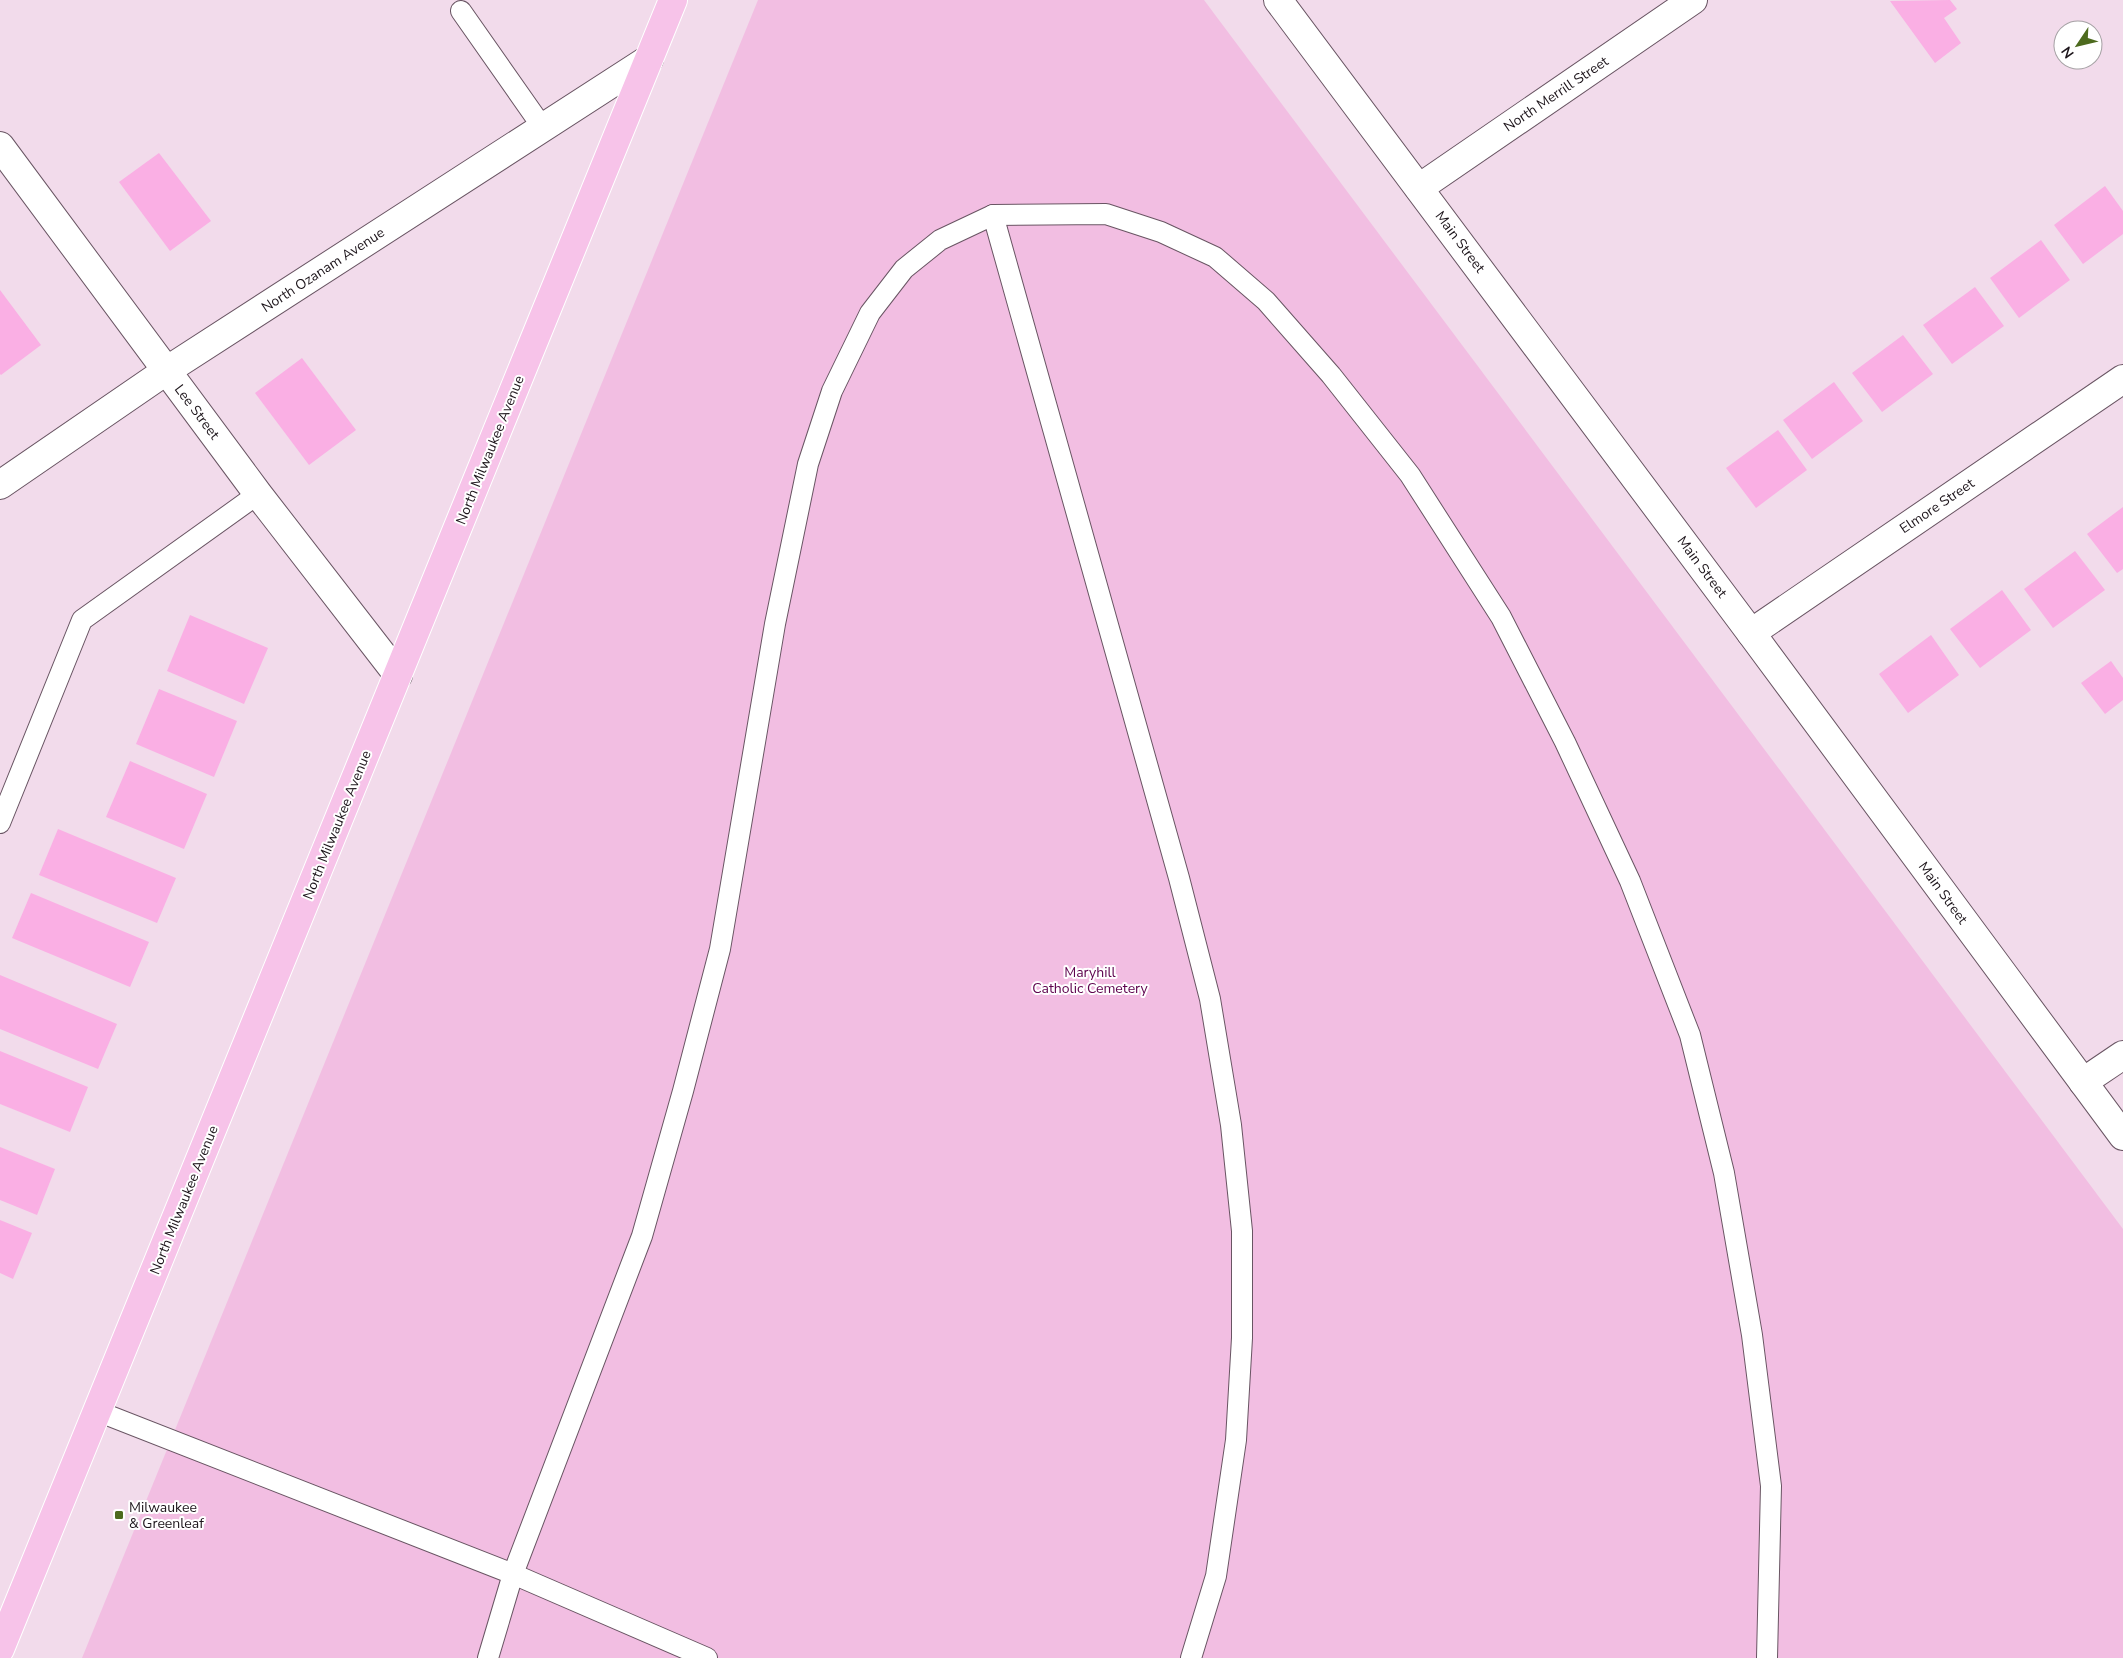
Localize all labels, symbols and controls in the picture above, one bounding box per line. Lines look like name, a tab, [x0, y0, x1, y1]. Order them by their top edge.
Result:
north arrow	[2053, 20, 2103, 70]
text: N	[2057, 42, 2079, 62]
street label: North Merrill Street	[1500, 52, 1612, 136]
street label: Main Street	[1431, 207, 1489, 277]
street label: North Ozanam Avenue	[258, 223, 388, 317]
street label: North Milwaukee Avenue	[451, 373, 529, 527]
street label: Lee Street	[170, 381, 224, 443]
street label: Elmore Street	[1896, 474, 1978, 538]
street label: Main Street	[1673, 532, 1731, 602]
street label: North Milwaukee Avenue	[298, 748, 376, 902]
street label: Main Street	[1914, 858, 1972, 928]
park label: Maryhill Catholic Cemetery	[1032, 963, 1149, 998]
street label: North Milwaukee Avenue	[145, 1123, 223, 1277]
place label: Milwaukee & Greenleaf	[129, 1498, 204, 1533]
marker: Milwaukee & Greenleaf	[113, 1509, 125, 1521]

